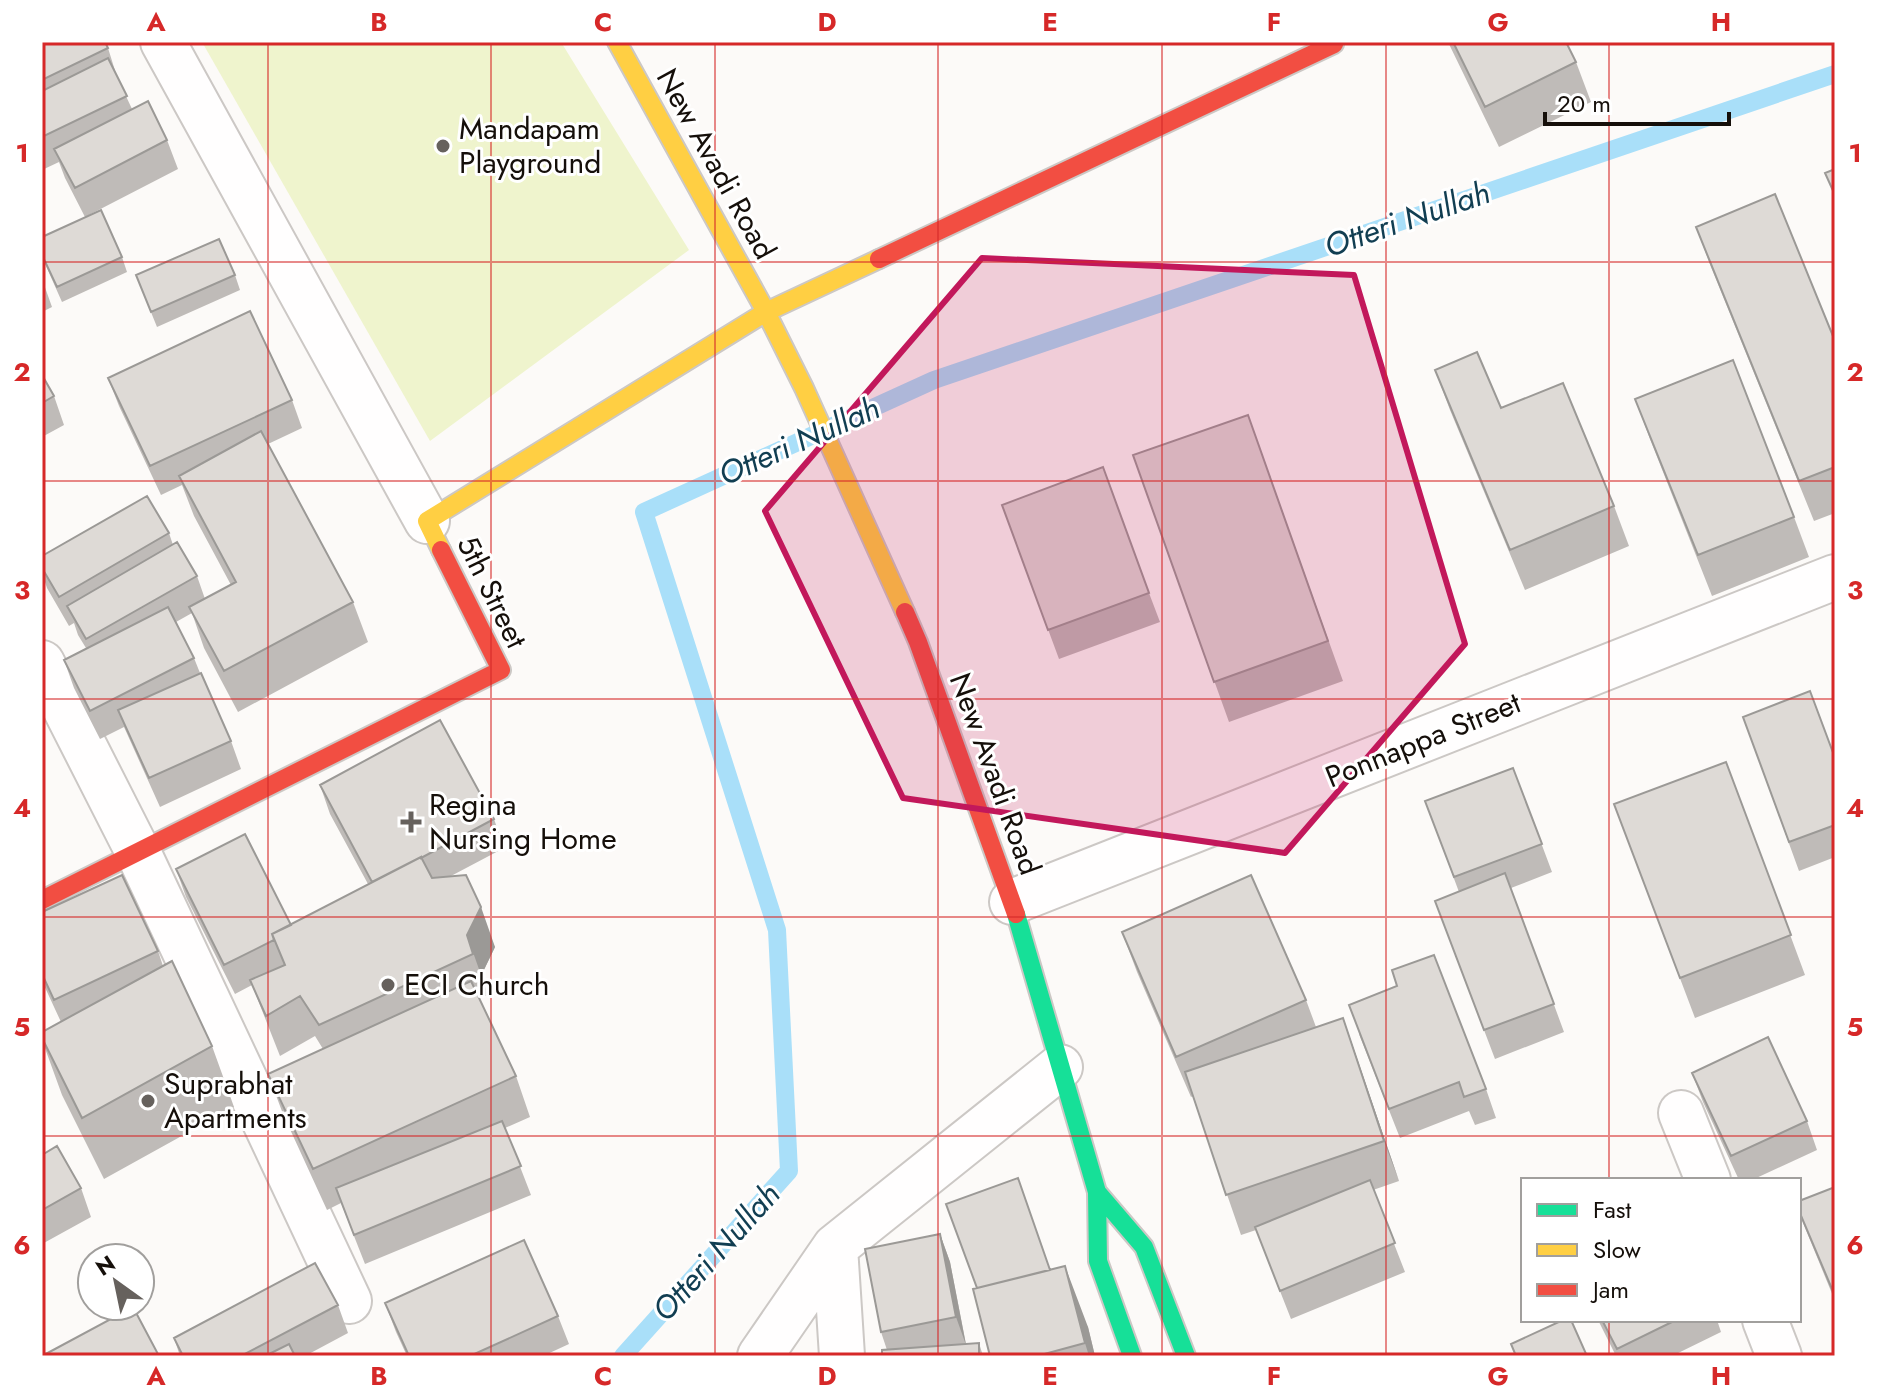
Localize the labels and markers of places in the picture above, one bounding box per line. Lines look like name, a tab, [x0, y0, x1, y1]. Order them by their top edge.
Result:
place label: Mandapam Playground	[459, 107, 601, 184]
marker: Mandapam Playground	[434, 137, 452, 155]
place label: Regina Nursing Home	[429, 783, 617, 860]
marker: Regina Nursing Home	[400, 811, 422, 833]
place label: ECI Church	[404, 963, 549, 1006]
marker: ECI Church	[379, 976, 397, 994]
place label: Suprabhat Apartments	[164, 1062, 307, 1139]
marker: Suprabhat Apartments	[139, 1092, 157, 1110]

